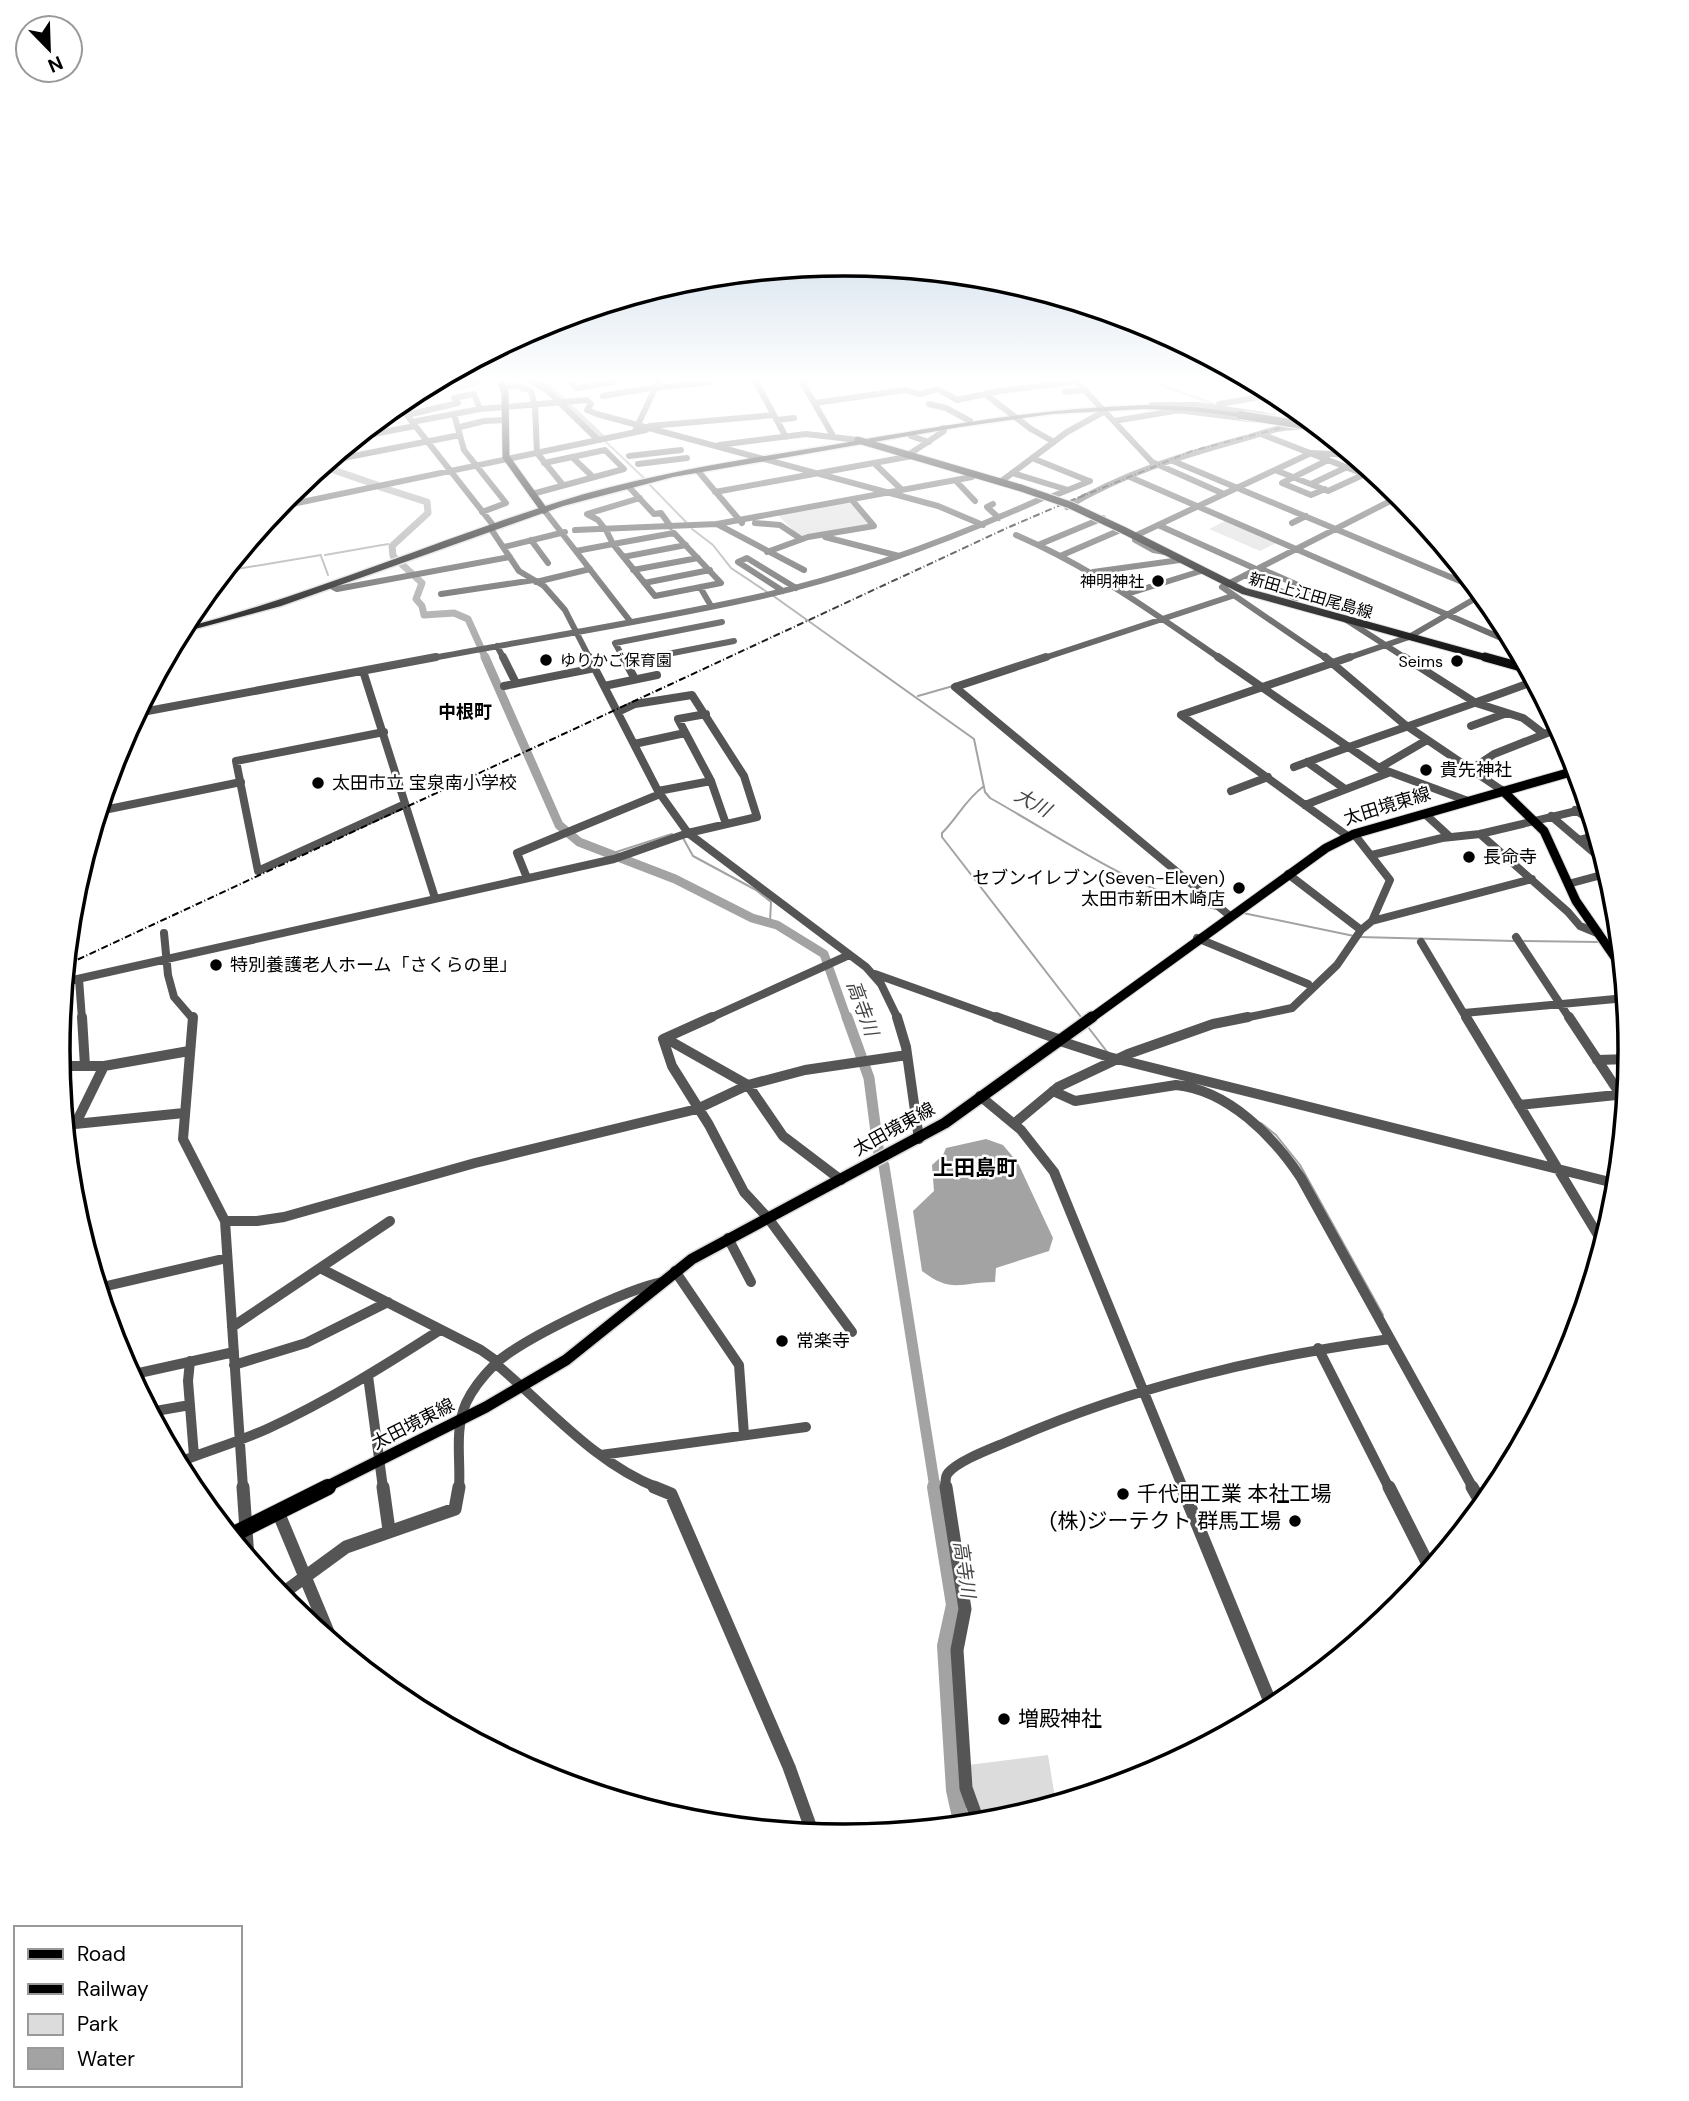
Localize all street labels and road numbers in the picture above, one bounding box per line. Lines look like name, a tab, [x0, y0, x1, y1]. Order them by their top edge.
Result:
street label: 新田上江田尾島線	[1246, 568, 1375, 623]
street label: 太田境東線	[1340, 781, 1434, 831]
street label: 太田境東線	[849, 1097, 939, 1161]
street label: 太田境東線	[367, 1393, 459, 1455]

